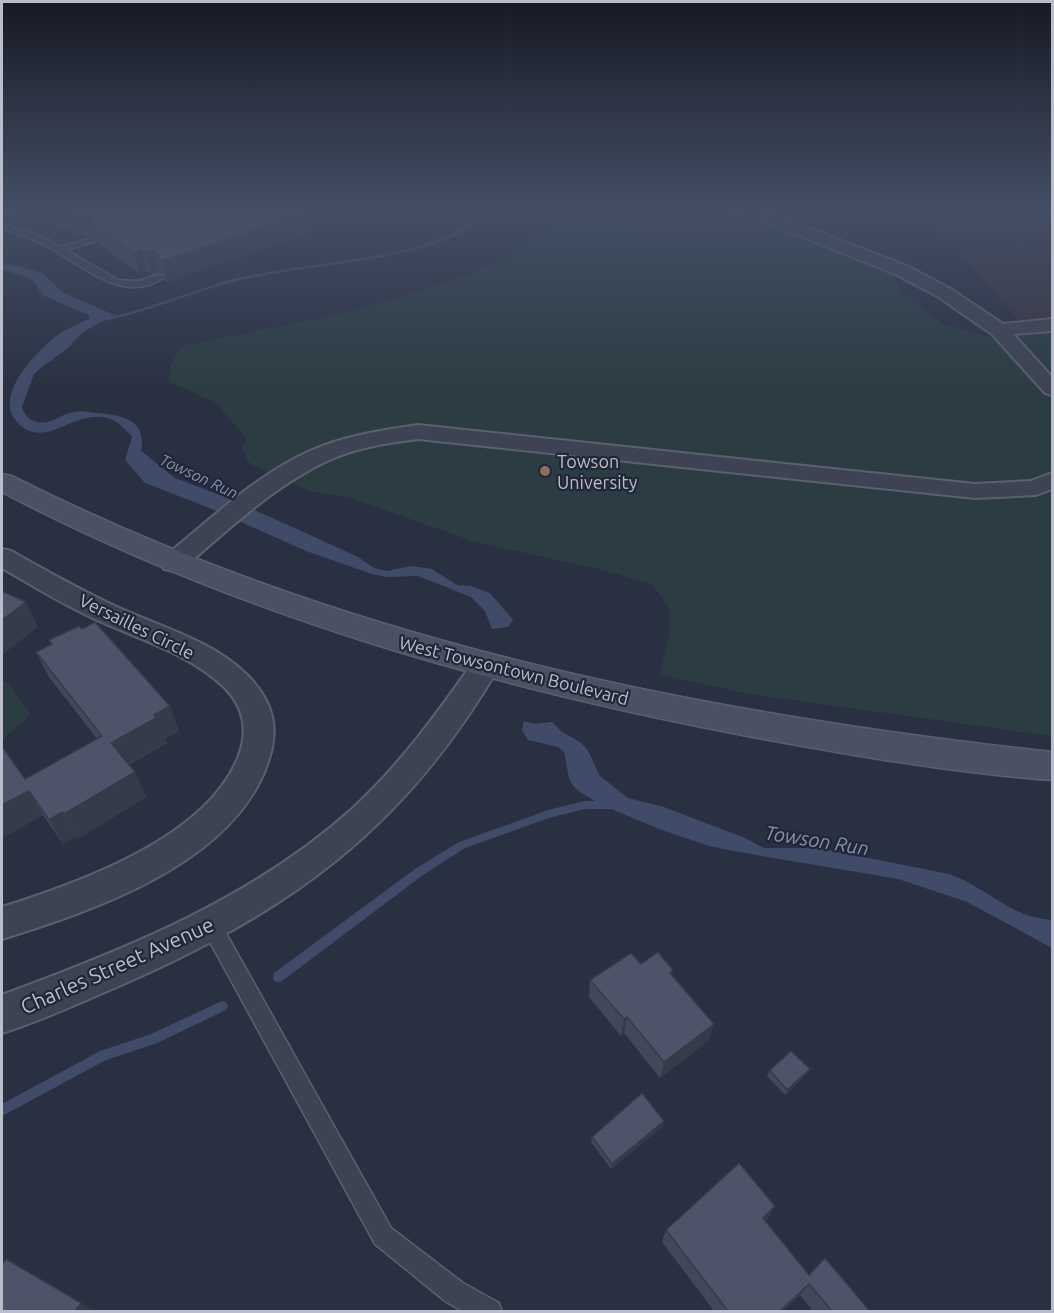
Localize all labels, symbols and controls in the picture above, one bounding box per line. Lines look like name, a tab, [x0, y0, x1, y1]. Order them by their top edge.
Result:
water label: Towson Run	[157, 450, 241, 502]
place label: Towson University	[557, 451, 638, 492]
marker: Towson University	[538, 464, 552, 478]
street label: Versailles Circle	[76, 590, 198, 662]
street label: West Towsontown Boulevard	[397, 632, 631, 708]
water label: Towson Run	[763, 820, 871, 860]
street label: Charles Street Avenue	[17, 912, 217, 1018]

